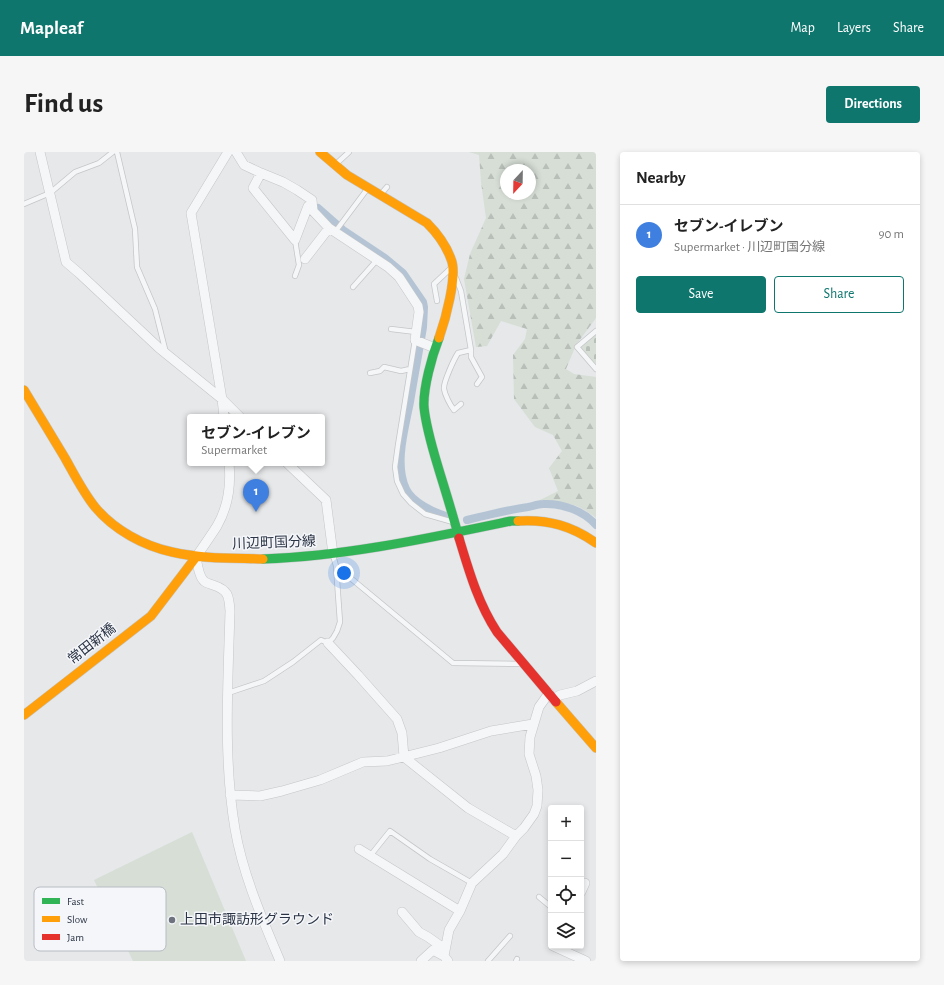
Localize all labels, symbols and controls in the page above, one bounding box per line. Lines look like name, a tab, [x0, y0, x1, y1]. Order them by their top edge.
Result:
text: Mapleaf	[20, 19, 83, 38]
text: Map	[790, 21, 815, 35]
text: Layers	[837, 21, 871, 35]
text: Share	[893, 21, 924, 35]
button: Directions	[826, 86, 920, 123]
text: Find us	[24, 90, 103, 118]
north arrow	[500, 164, 536, 200]
text: Nearby	[636, 169, 686, 186]
text: セブン-イレブン	[674, 219, 784, 234]
text: 1	[647, 228, 651, 241]
text: 90 m	[878, 228, 904, 241]
text: Supermarket · 川辺町国分線	[674, 241, 825, 254]
button: Save	[636, 276, 766, 313]
button: Share	[774, 276, 904, 313]
popup	[187, 414, 325, 466]
text: セブン-イレブン	[201, 426, 311, 441]
text: Supermarket	[201, 444, 267, 457]
pin: 1	[243, 479, 269, 512]
street label: 川辺町国分線	[232, 534, 316, 551]
your location	[334, 563, 354, 583]
street label: 常田新橋	[65, 620, 118, 667]
map controls	[548, 805, 584, 949]
button: +	[548, 805, 584, 841]
button: −	[548, 841, 584, 877]
button: locate	[548, 877, 584, 913]
legend	[34, 887, 166, 951]
text: Fast	[67, 896, 85, 907]
place label: 上田市諏訪形グラウンド	[180, 912, 334, 927]
button: layers	[548, 913, 584, 949]
text: Slow	[67, 914, 88, 925]
marker: 上田市諏訪形グラウンド	[167, 915, 177, 925]
text: Jam	[67, 932, 84, 943]

